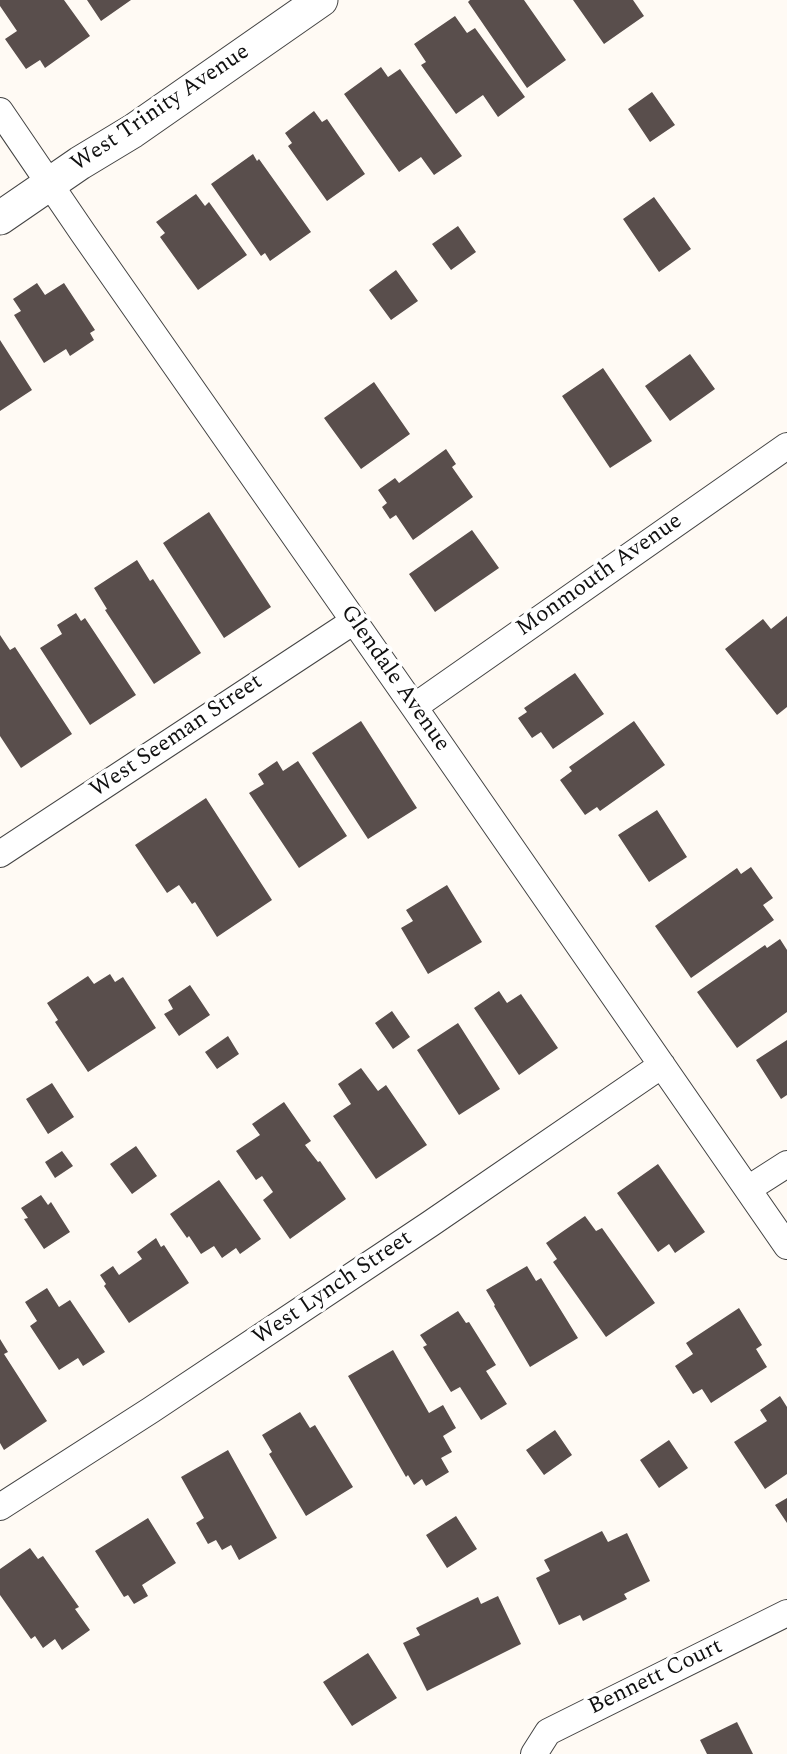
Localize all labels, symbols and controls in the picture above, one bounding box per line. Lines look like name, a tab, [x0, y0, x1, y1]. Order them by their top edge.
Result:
street label: West Trinity Avenue	[67, 39, 255, 179]
street label: Monmouth Avenue	[512, 508, 688, 644]
street label: Glendale Avenue	[333, 600, 455, 758]
street label: West Seeman Street	[85, 669, 269, 805]
street label: West Lynch Street	[248, 1226, 418, 1352]
street label: Bennett Court	[584, 1634, 728, 1722]

